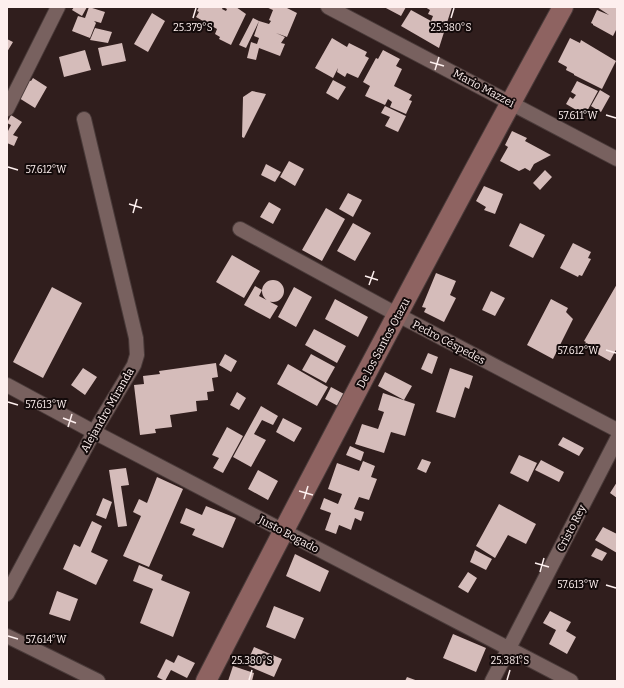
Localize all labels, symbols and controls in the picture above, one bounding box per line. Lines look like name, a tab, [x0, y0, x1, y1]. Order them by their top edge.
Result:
text: 25.379°S	[173, 22, 213, 34]
text: 25.380°S	[430, 22, 472, 34]
street label: Mario Mazzei	[451, 67, 517, 110]
text: 57.611°W	[558, 110, 598, 122]
text: 57.612°W	[25, 164, 67, 176]
street label: De los Santos Otazu	[354, 296, 413, 390]
street label: Pedro Céspedes	[410, 318, 487, 367]
text: 57.612°W	[557, 345, 599, 357]
street label: Alejandro Miranda	[78, 366, 137, 455]
text: 57.613°W	[25, 399, 67, 411]
street label: Cristo Rey	[554, 502, 589, 554]
street label: Justo Bogado	[256, 513, 321, 556]
text: 57.613°W	[557, 579, 599, 591]
text: 57.614°W	[25, 634, 67, 646]
text: 25.380°S	[231, 655, 273, 667]
text: 25.381°S	[491, 655, 529, 667]

